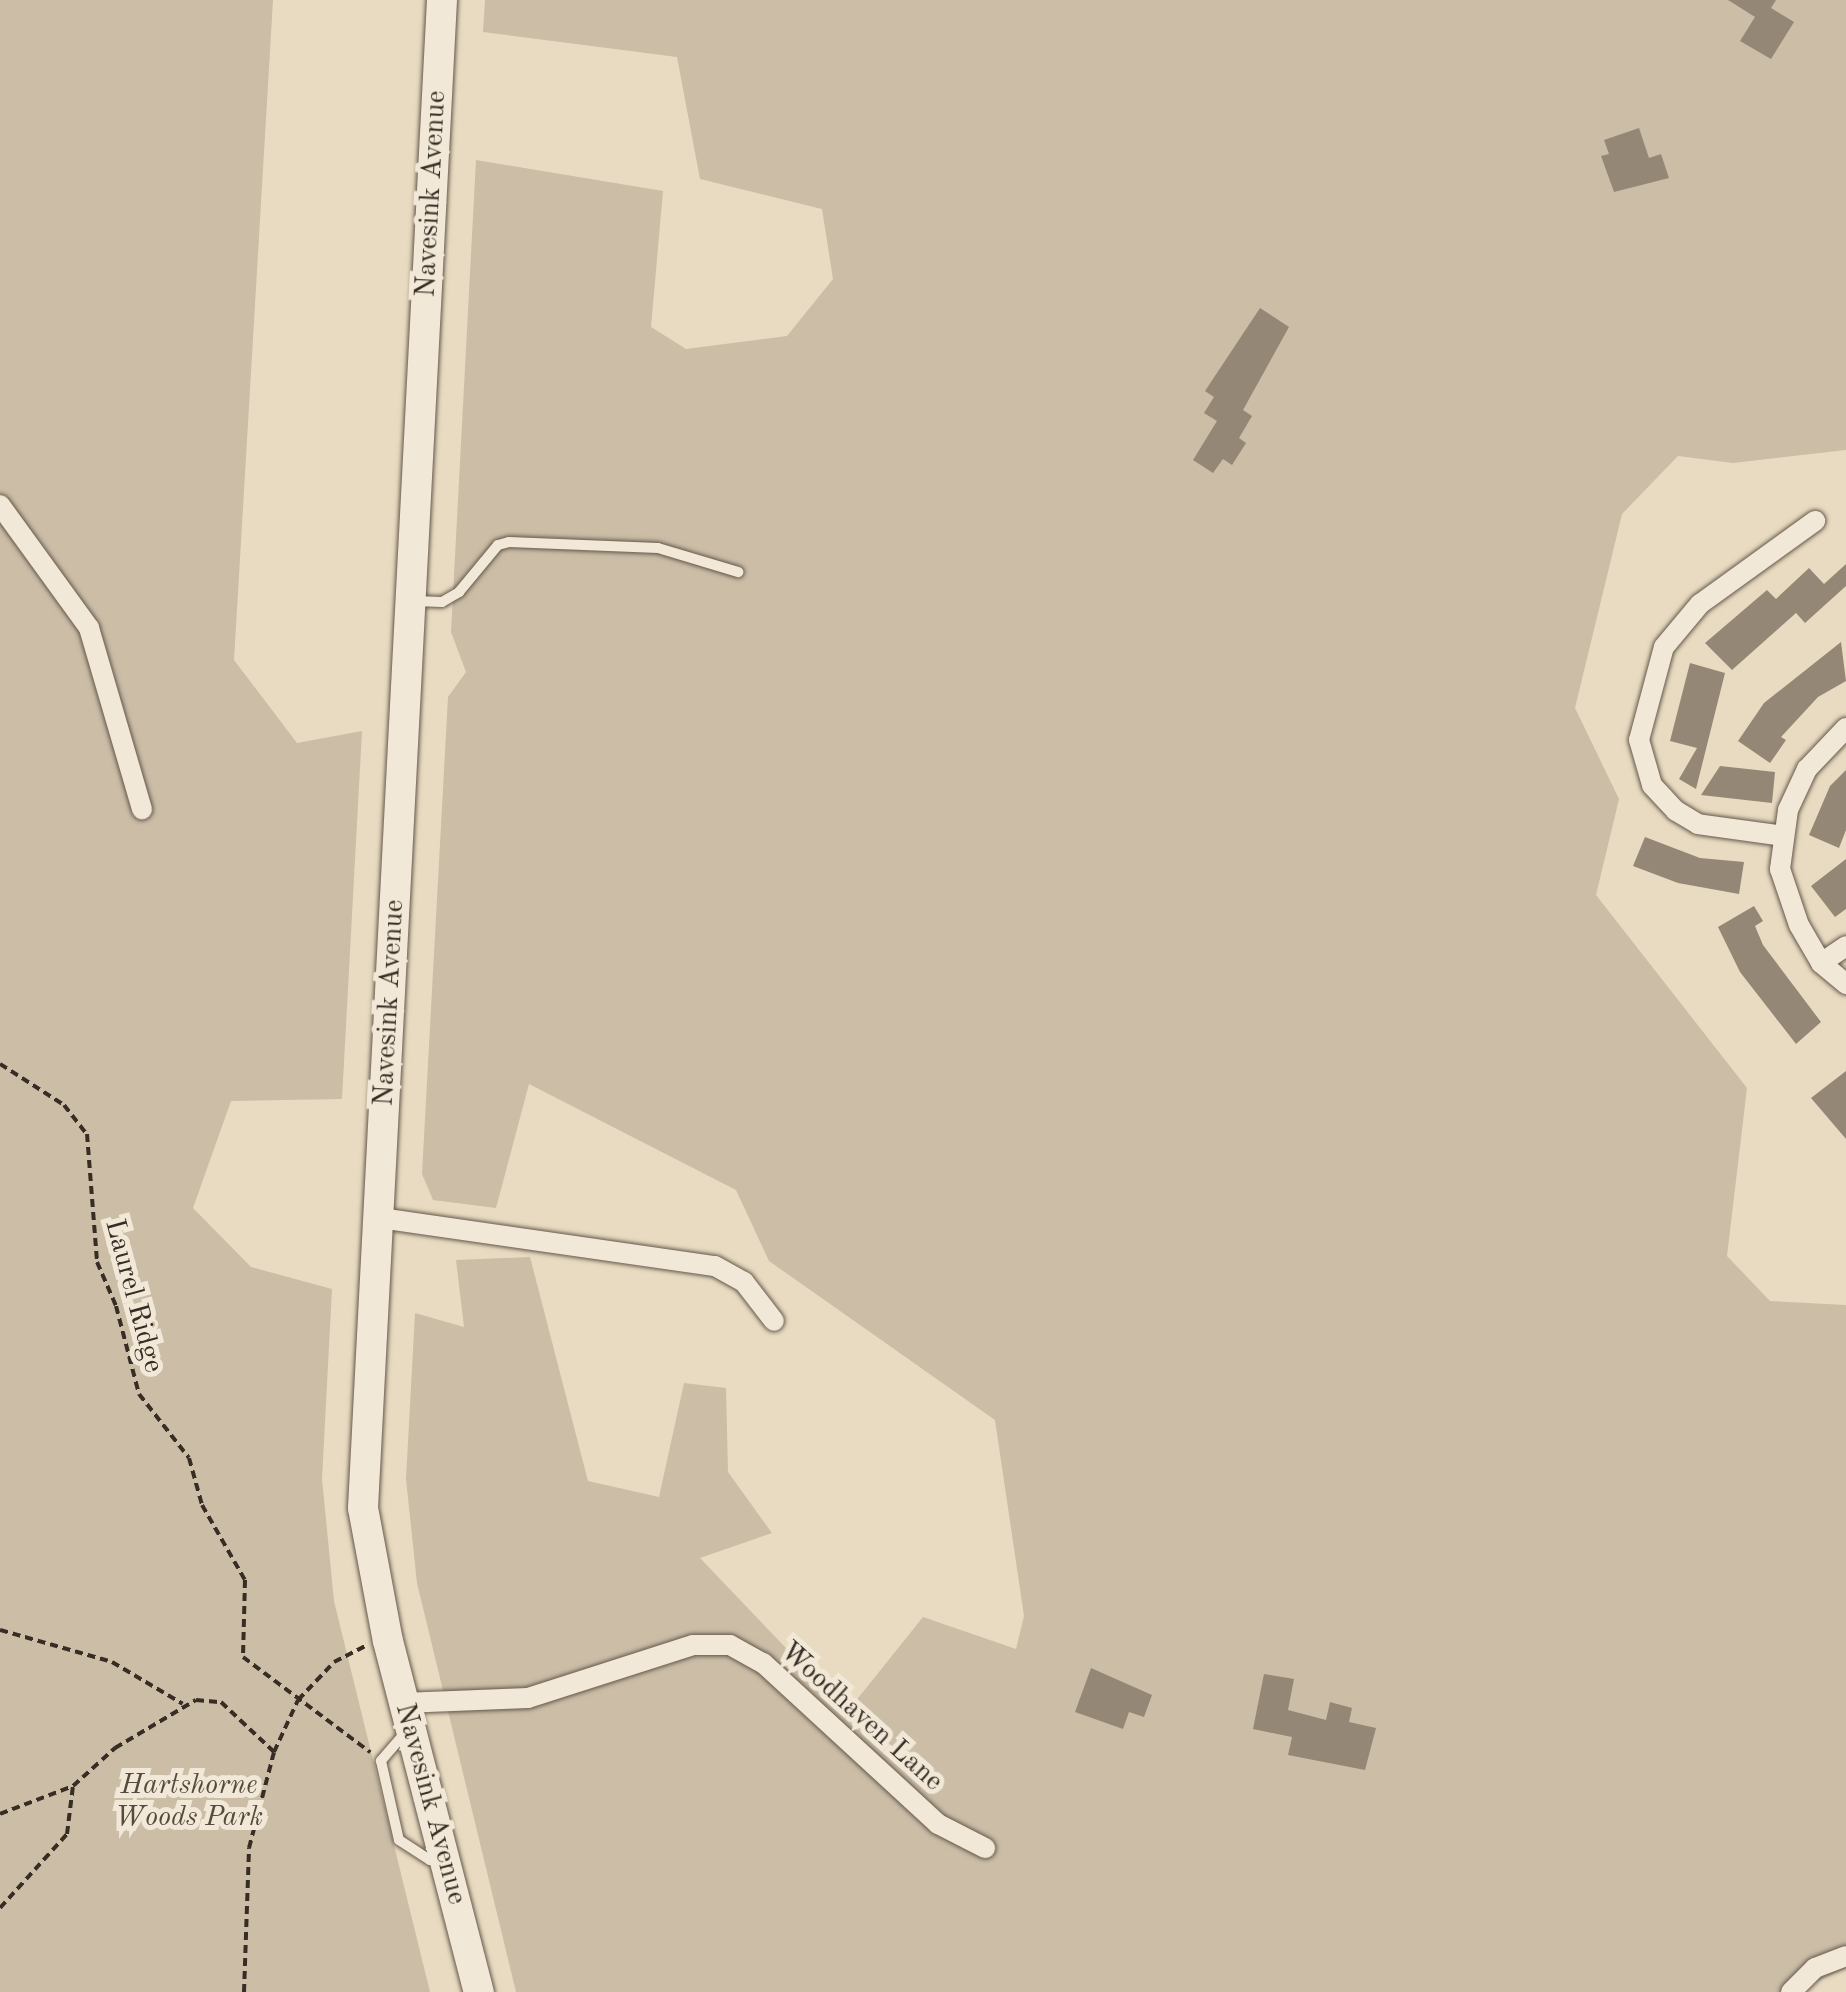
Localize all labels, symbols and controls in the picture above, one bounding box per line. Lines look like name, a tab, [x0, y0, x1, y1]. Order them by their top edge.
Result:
street label: Navesink Avenue	[410, 90, 454, 298]
street label: Navesink Avenue	[368, 899, 412, 1107]
street label: Laurel Ridge	[96, 1216, 170, 1376]
street label: Woodhaven Lane	[773, 1635, 949, 1799]
street label: Navesink Avenue	[387, 1700, 473, 1908]
park label: Hartshorne Woods Park	[115, 1769, 263, 1835]

